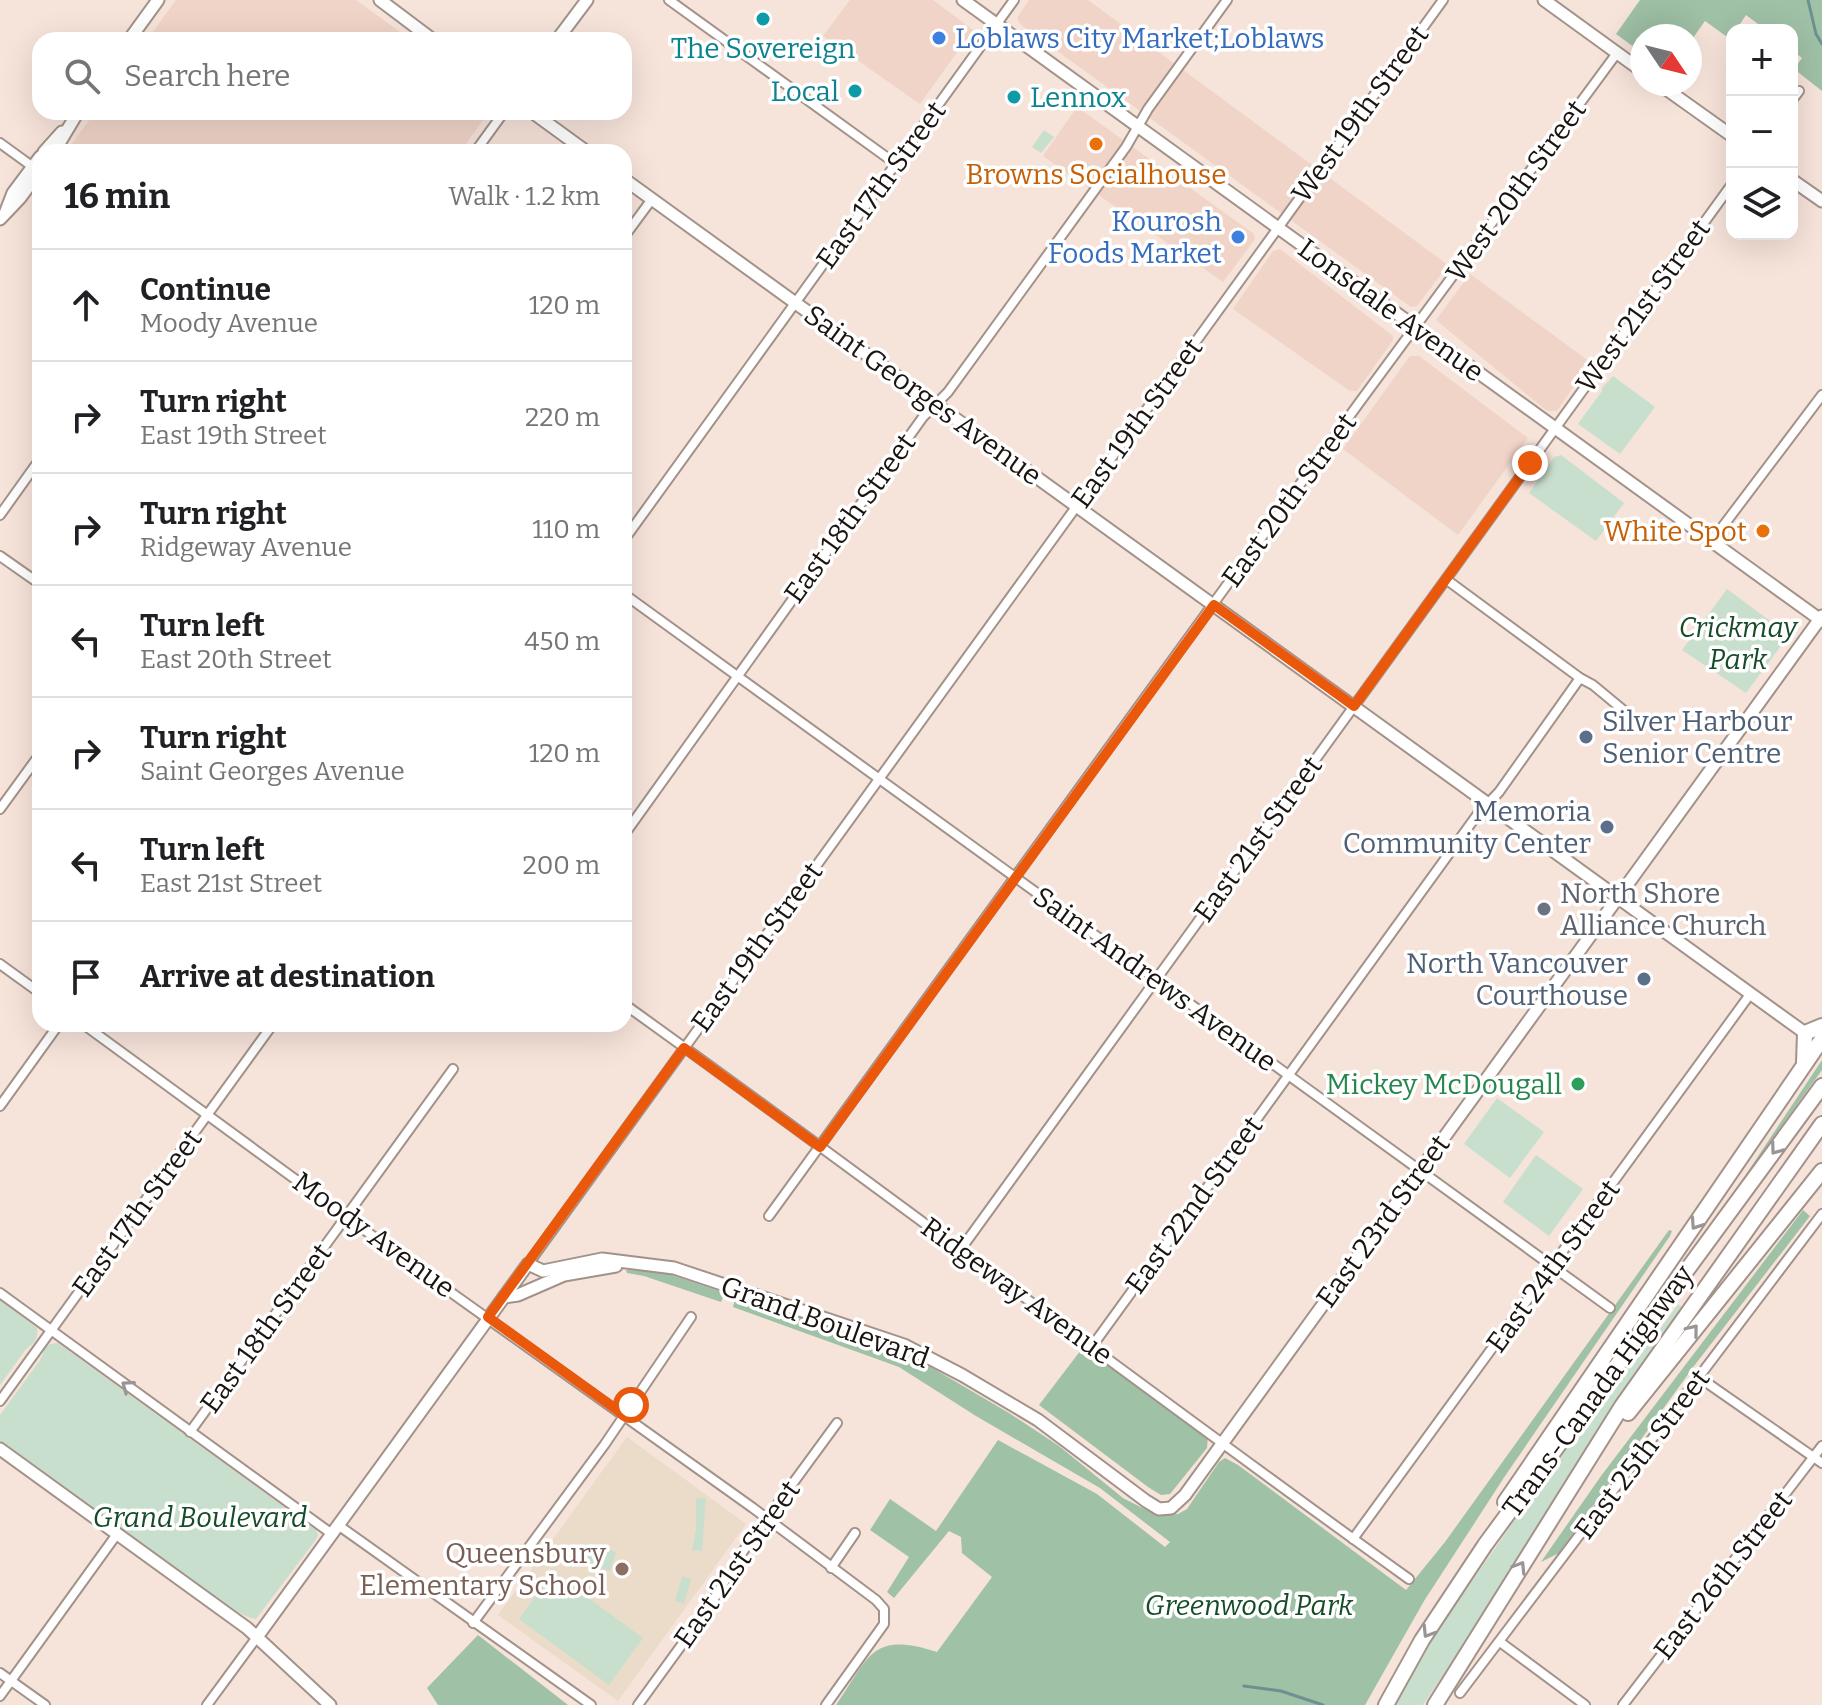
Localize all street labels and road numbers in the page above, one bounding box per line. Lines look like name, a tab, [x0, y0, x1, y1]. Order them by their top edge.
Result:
street label: West 19th Street	[1285, 19, 1435, 209]
street label: West 20th Street	[1439, 94, 1593, 288]
street label: East 17th Street	[809, 95, 953, 275]
street label: West 21st Street	[1569, 213, 1717, 399]
street label: Lonsdale Avenue	[1292, 232, 1490, 388]
street label: Saint Georges Avenue	[798, 298, 1048, 492]
street label: East 19th Street	[1065, 332, 1209, 514]
street label: East 20th Street	[1215, 407, 1363, 593]
street label: East 18th Street	[778, 427, 922, 609]
street label: East 21st Street	[1187, 750, 1329, 928]
street label: East 19th Street	[685, 856, 829, 1038]
street label: Saint Andrews Avenue	[1027, 880, 1283, 1078]
street label: East 22nd Street	[1119, 1110, 1269, 1300]
street label: East 17th Street	[65, 1123, 209, 1303]
street label: East 23rd Street	[1309, 1128, 1457, 1314]
street label: Moody Avenue	[287, 1165, 461, 1305]
street label: East 24th Street	[1479, 1173, 1627, 1359]
street label: Ridgeway Avenue	[915, 1211, 1119, 1371]
street label: East 18th Street	[194, 1237, 338, 1419]
street label: Trans-Canada Highway	[1496, 1259, 1701, 1523]
street label: Grand Boulevard	[716, 1269, 934, 1375]
street label: East 25th Street	[1568, 1363, 1716, 1545]
street label: East 21st Street	[667, 1474, 807, 1654]
street label: East 26th Street	[1647, 1484, 1799, 1666]

